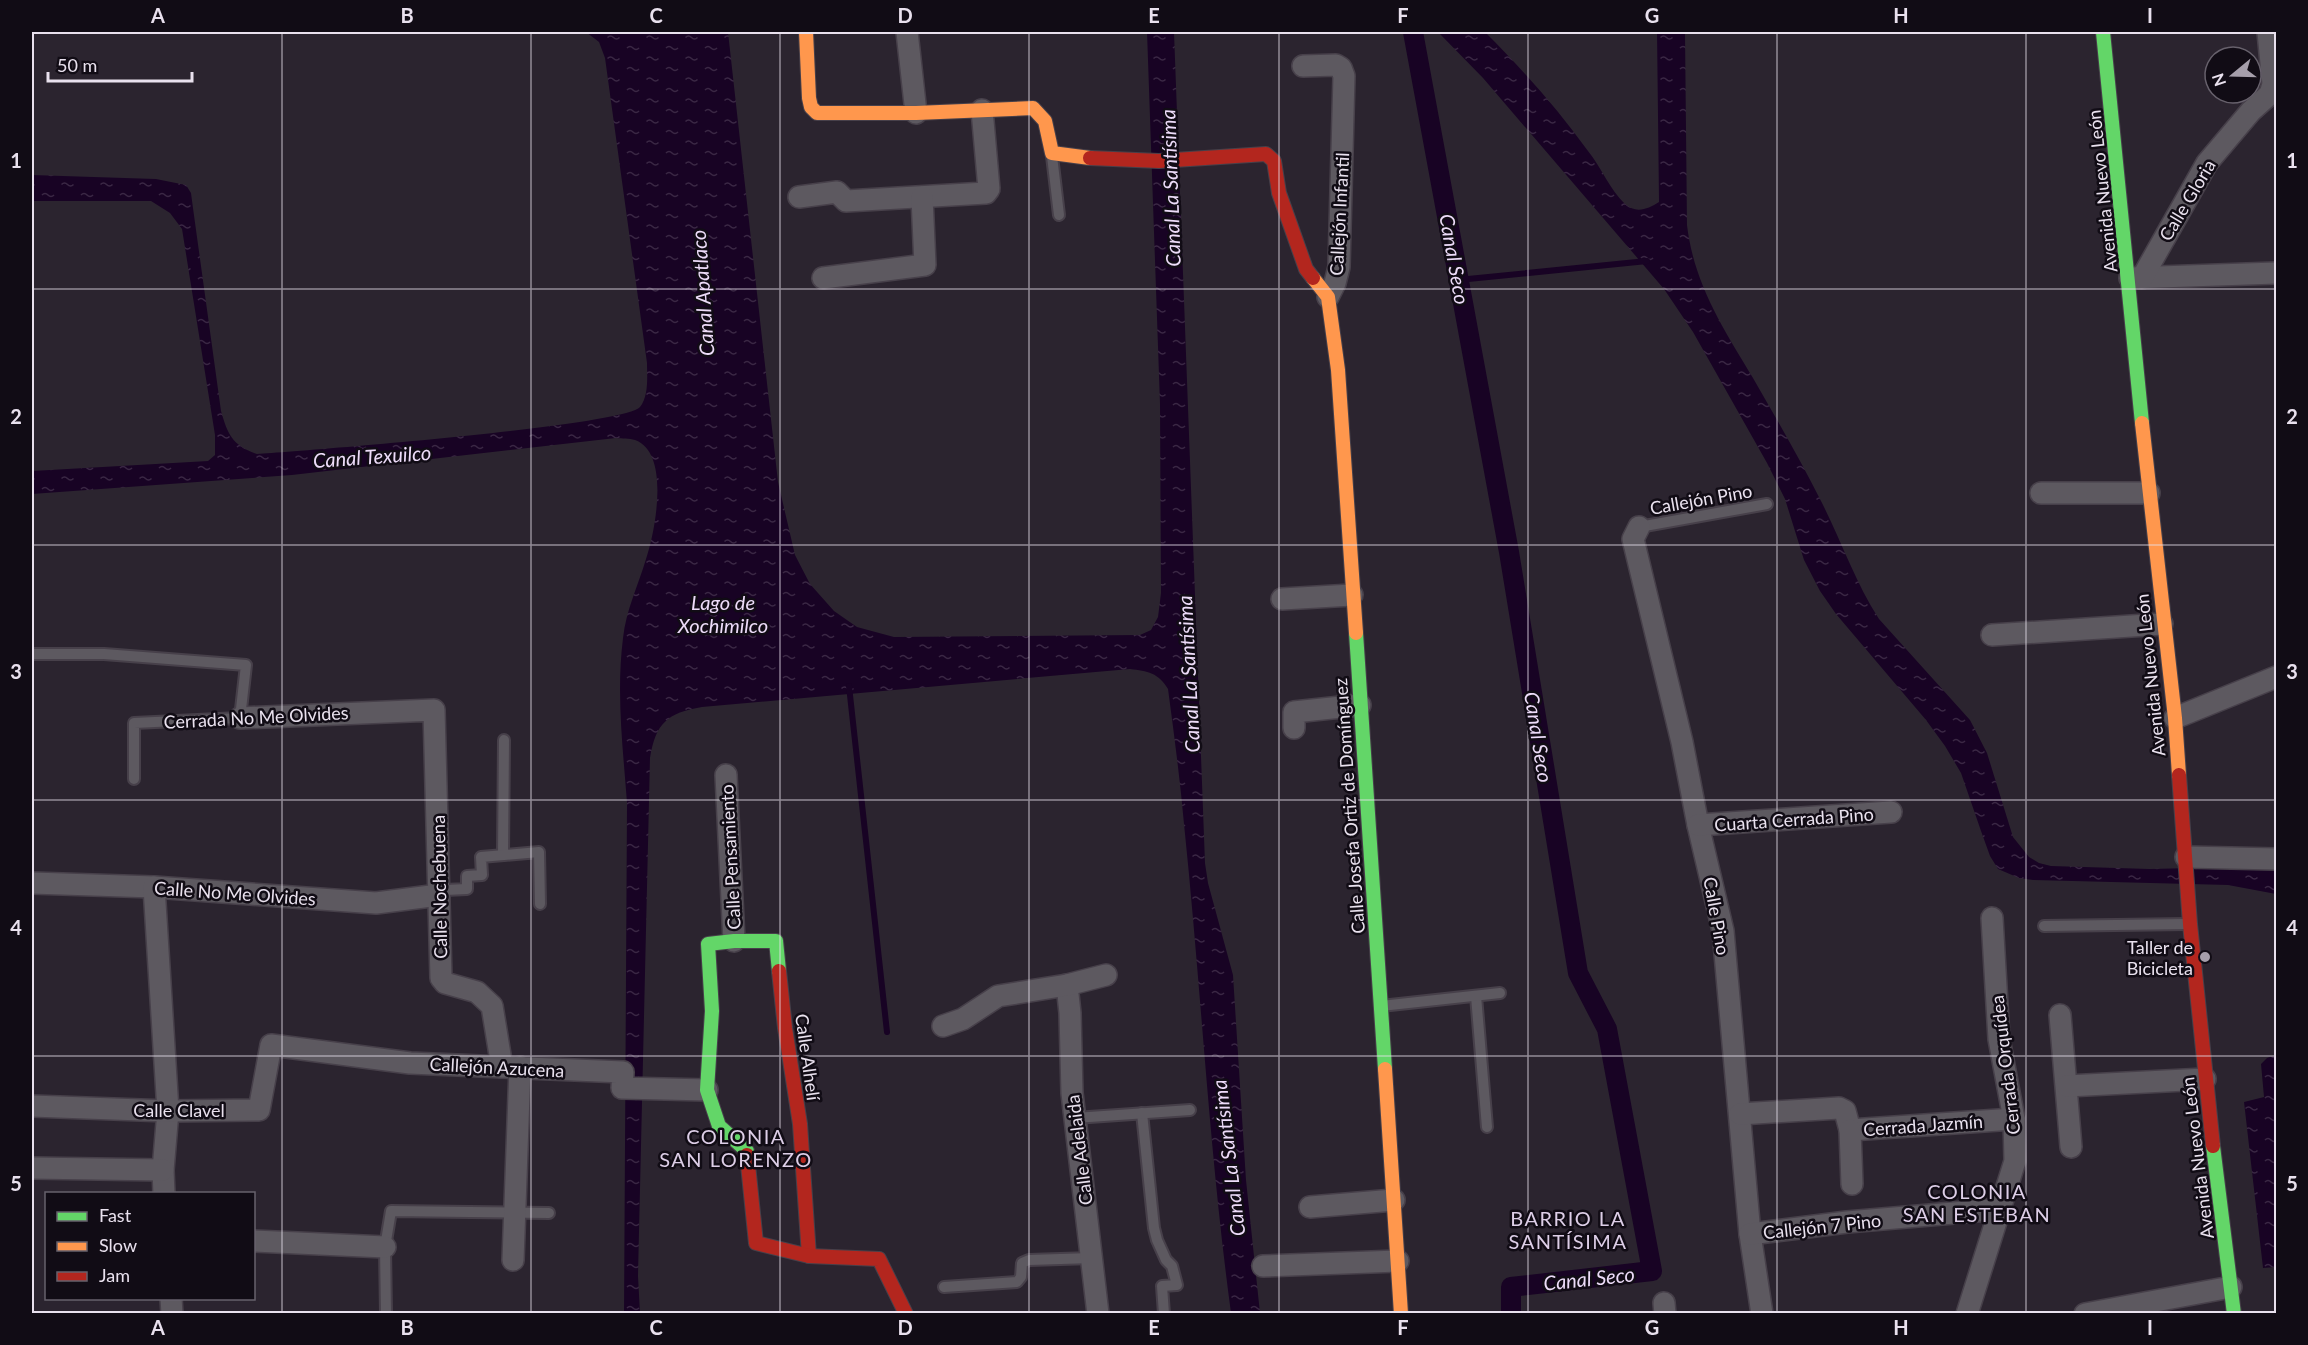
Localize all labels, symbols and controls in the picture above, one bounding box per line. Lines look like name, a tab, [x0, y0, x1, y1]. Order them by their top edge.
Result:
text: A	[150, 3, 165, 27]
text: B	[400, 3, 414, 27]
text: C	[649, 3, 663, 27]
text: D	[897, 3, 913, 27]
text: E	[1148, 3, 1160, 27]
text: F	[1397, 3, 1409, 27]
text: G	[1645, 3, 1659, 27]
text: H	[1893, 3, 1909, 27]
text: I	[2147, 3, 2153, 27]
scale bar	[48, 45, 192, 83]
north arrow	[2203, 45, 2263, 105]
text: 50 m	[57, 54, 97, 76]
text: N	[2207, 71, 2229, 89]
water label: Canal La Santísima	[1155, 109, 1185, 267]
street label: Avenida Nuevo León	[2083, 109, 2121, 273]
text: 1	[10, 148, 22, 172]
text: 1	[2286, 148, 2298, 172]
street label: Callejón Infantil	[1325, 152, 1353, 276]
street label: Calle Gloria	[2154, 155, 2220, 245]
water label: Canal Seco	[1435, 212, 1475, 306]
water label: Canal Apatlaco	[686, 229, 718, 357]
text: 2	[10, 404, 22, 428]
text: 2	[2286, 404, 2298, 428]
water label: Canal Texuilco	[312, 440, 432, 472]
street label: Callejón Pino	[1648, 479, 1754, 519]
water label: Lago de Xochimilco	[677, 590, 768, 637]
street label: Avenida Nuevo León	[2131, 593, 2169, 757]
water label: Canal La Santísima	[1172, 595, 1204, 753]
text: 3	[10, 659, 22, 683]
text: 3	[2286, 659, 2298, 683]
street label: Calle Josefa Ortiz de Domínguez	[1329, 677, 1369, 935]
water label: Canal Seco	[1520, 690, 1558, 784]
street label: Cerrada No Me Olvides	[163, 701, 349, 733]
street label: Calle Pensamiento	[715, 784, 745, 930]
street label: Cuarta Cerrada Pino	[1714, 802, 1874, 836]
street label: Calle Nochebuena	[427, 815, 451, 959]
street label: Calle Pino	[1699, 875, 1735, 957]
street label: Calle No Me Olvides	[153, 876, 317, 910]
text: 4	[10, 915, 22, 939]
text: 4	[2286, 915, 2298, 939]
place label: Taller de Bicicleta	[2127, 936, 2193, 979]
marker: Taller de Bicicleta	[2198, 950, 2212, 964]
street label: Cerrada Orquídea	[1986, 994, 2024, 1136]
street label: Calle Alhelí	[791, 1012, 825, 1103]
street label: Callejón Azucena	[429, 1052, 565, 1082]
street label: Avenida Nuevo León	[2176, 1076, 2218, 1240]
water label: Canal La Santísima	[1206, 1078, 1250, 1238]
street label: Calle Adelaida	[1061, 1094, 1097, 1206]
street label: Calle Clavel	[133, 1099, 225, 1121]
street label: Cerrada Jazmín	[1862, 1110, 1984, 1140]
district label: COLONIA SAN LORENZO	[659, 1124, 813, 1171]
text: 5	[10, 1171, 22, 1195]
text: 5	[2286, 1171, 2298, 1195]
district label: COLONIA SAN ESTEBAN	[1903, 1179, 2051, 1226]
legend	[45, 1192, 255, 1300]
text: Fast	[99, 1204, 132, 1226]
district label: BARRIO LA SANTÍSIMA	[1509, 1206, 1627, 1253]
street label: Callejón 7 Pino	[1762, 1209, 1882, 1243]
text: Slow	[99, 1234, 137, 1256]
water label: Canal Seco	[1542, 1261, 1636, 1295]
text: Jam	[99, 1264, 130, 1286]
text: A	[150, 1315, 165, 1339]
text: B	[400, 1315, 414, 1339]
text: C	[649, 1315, 663, 1339]
text: D	[897, 1315, 913, 1339]
text: E	[1148, 1315, 1160, 1339]
text: F	[1397, 1315, 1409, 1339]
text: G	[1645, 1315, 1659, 1339]
text: H	[1893, 1315, 1909, 1339]
text: I	[2147, 1315, 2153, 1339]

